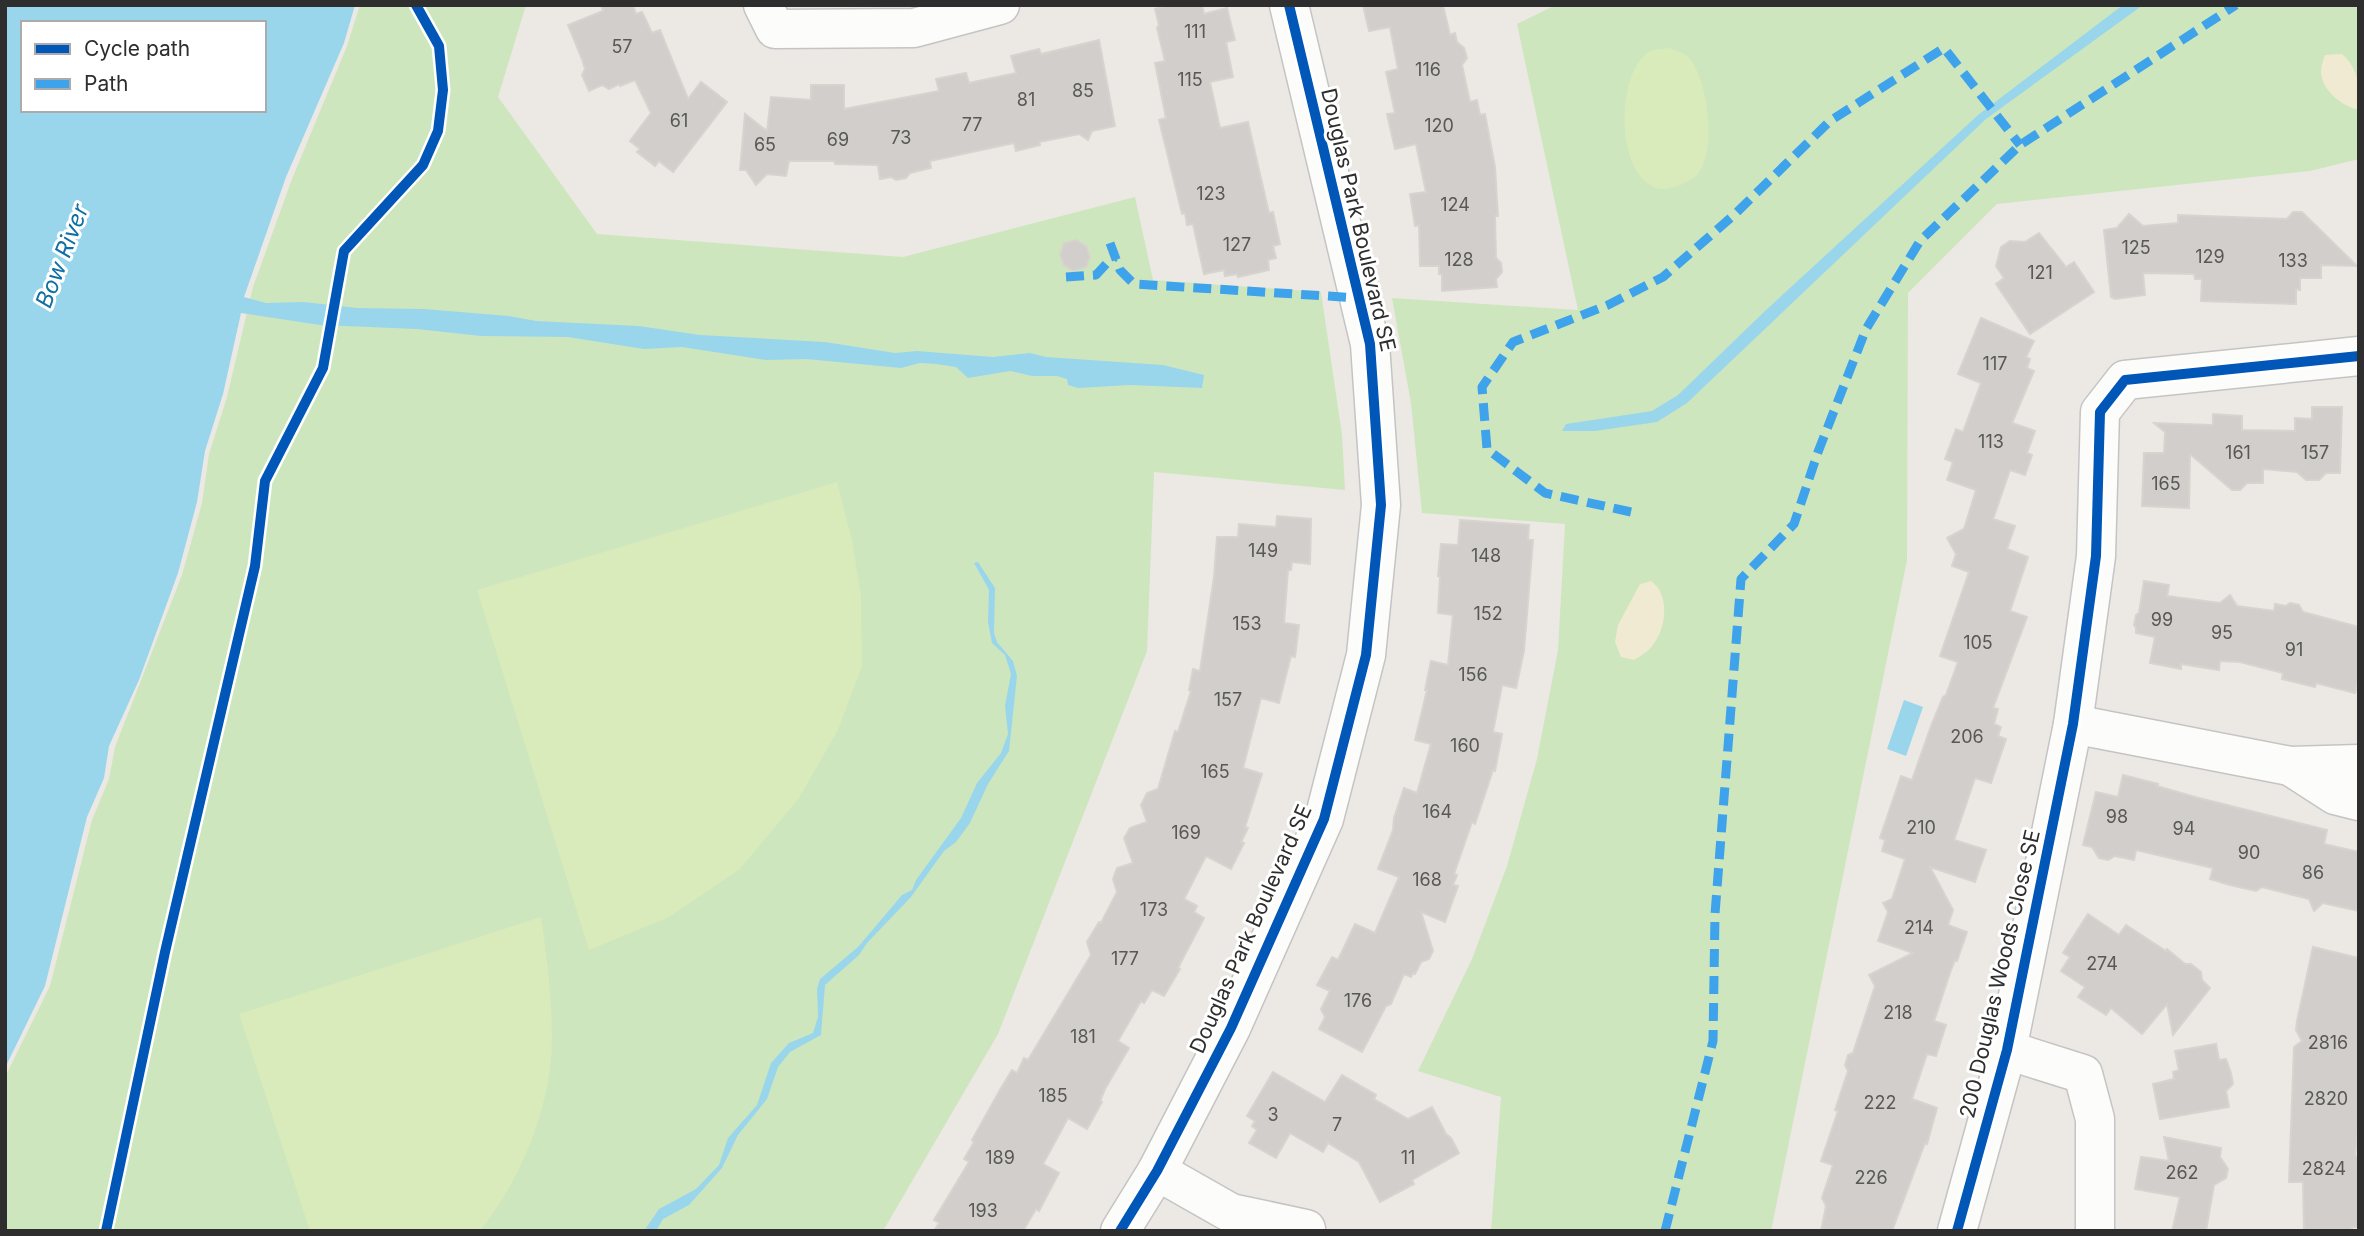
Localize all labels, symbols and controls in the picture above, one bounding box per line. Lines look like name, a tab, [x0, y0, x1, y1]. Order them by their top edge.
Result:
legend	[21, 21, 266, 112]
house number: 111	[1184, 21, 1206, 42]
text: Cycle path	[84, 36, 190, 61]
house number: 57	[611, 36, 633, 57]
house number: 116	[1415, 59, 1441, 80]
house number: 115	[1177, 69, 1203, 90]
text: Path	[84, 71, 129, 96]
house number: 85	[1072, 80, 1094, 101]
street label: Douglas Park Boulevard SE	[1316, 86, 1401, 354]
house number: 81	[1017, 89, 1035, 110]
house number: 61	[670, 110, 688, 131]
house number: 77	[962, 114, 982, 135]
house number: 120	[1424, 115, 1454, 136]
house number: 73	[890, 127, 912, 148]
house number: 69	[827, 129, 849, 150]
house number: 65	[754, 134, 776, 155]
house number: 123	[1196, 183, 1226, 204]
house number: 124	[1440, 194, 1470, 215]
water label: Bow River	[29, 199, 95, 312]
house number: 127	[1223, 234, 1251, 255]
house number: 125	[2121, 237, 2151, 258]
house number: 129	[2195, 246, 2225, 267]
house number: 128	[1444, 249, 1474, 270]
house number: 133	[2278, 250, 2308, 271]
house number: 121	[2027, 262, 2053, 283]
house number: 117	[1983, 353, 2007, 374]
house number: 113	[1978, 431, 2004, 452]
house number: 161	[2225, 442, 2251, 463]
house number: 157	[2301, 442, 2329, 463]
house number: 165	[2151, 473, 2181, 494]
house number: 149	[1248, 540, 1278, 561]
house number: 148	[1471, 545, 1501, 566]
house number: 152	[1473, 603, 1503, 624]
house number: 99	[2151, 609, 2173, 630]
house number: 153	[1232, 613, 1262, 634]
house number: 95	[2211, 622, 2233, 643]
house number: 105	[1963, 632, 1993, 653]
house number: 91	[2285, 639, 2303, 660]
house number: 156	[1458, 664, 1488, 685]
house number: 157	[1214, 689, 1242, 710]
house number: 206	[1950, 726, 1984, 747]
house number: 160	[1450, 735, 1480, 756]
house number: 165	[1200, 761, 1230, 782]
street label: Douglas Park Boulevard SE	[1184, 801, 1317, 1057]
house number: 164	[1422, 801, 1452, 822]
house number: 98	[2106, 806, 2128, 827]
house number: 210	[1906, 817, 1936, 838]
house number: 94	[2173, 818, 2195, 839]
house number: 169	[1171, 822, 1201, 843]
street label: 200 Douglas Woods Close SE	[1954, 827, 2045, 1120]
house number: 90	[2238, 842, 2260, 863]
house number: 86	[2302, 862, 2324, 883]
house number: 168	[1412, 869, 1442, 890]
house number: 173	[1140, 899, 1168, 920]
house number: 214	[1904, 917, 1934, 938]
house number: 177	[1111, 948, 1139, 969]
house number: 274	[2086, 953, 2118, 974]
house number: 176	[1344, 990, 1372, 1011]
house number: 218	[1883, 1002, 1913, 1023]
house number: 181	[1070, 1026, 1096, 1047]
house number: 2816	[2308, 1032, 2348, 1053]
house number: 185	[1038, 1085, 1068, 1106]
house number: 2820	[2304, 1088, 2348, 1109]
house number: 222	[1864, 1092, 1896, 1113]
house number: 3	[1267, 1104, 1279, 1125]
house number: 7	[1332, 1114, 1342, 1135]
house number: 189	[985, 1147, 1015, 1168]
house number: 11	[1401, 1147, 1415, 1168]
house number: 2824	[2302, 1158, 2346, 1179]
house number: 262	[2165, 1162, 2199, 1183]
house number: 226	[1854, 1167, 1888, 1188]
house number: 193	[968, 1200, 998, 1221]

